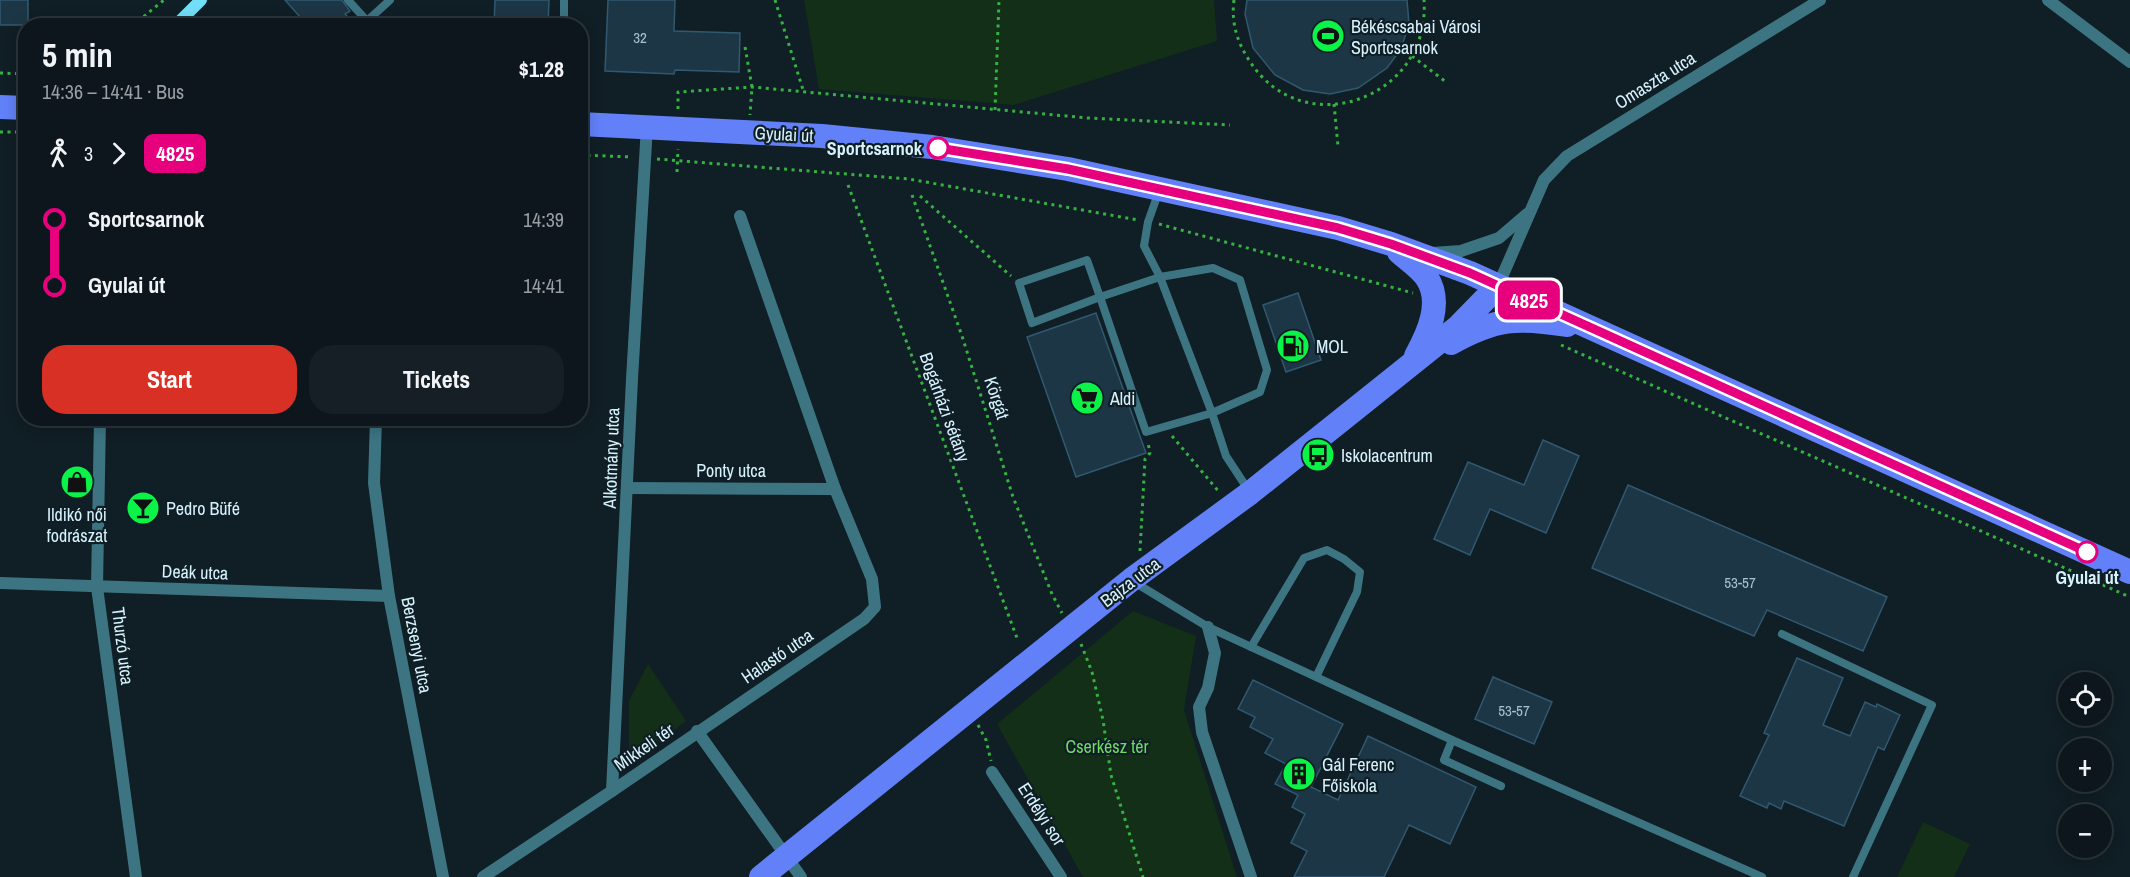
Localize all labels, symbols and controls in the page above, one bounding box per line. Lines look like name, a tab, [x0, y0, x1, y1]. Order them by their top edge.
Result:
place label: Békéscsabai Városi Sportcsarnok	[1351, 14, 1481, 60]
sports icon: Békéscsabai Városi Sportcsarnok	[1310, 18, 1346, 54]
house number: 32	[633, 27, 647, 48]
text: 5 min	[42, 33, 113, 77]
street label: Omaszta utca	[1610, 45, 1700, 115]
text: $1.28	[519, 54, 564, 84]
text: 14:36 – 14:41 · Bus	[42, 78, 184, 105]
street label: Gyulai út	[754, 120, 814, 148]
place label: Sportcsarnok	[827, 136, 923, 161]
icon: walk	[42, 137, 75, 170]
icon: forward	[102, 137, 135, 170]
marker: Sportcsarnok	[927, 137, 949, 159]
text: 4825	[156, 139, 194, 168]
text: 3	[84, 140, 93, 167]
text: Sportcsarnok	[88, 204, 204, 234]
text: 14:39	[523, 206, 564, 233]
text: Gyulai út	[88, 270, 165, 300]
text: 14:41	[523, 272, 564, 299]
line badge: 4825	[1487, 280, 1571, 320]
text: 4825	[1510, 286, 1548, 315]
fuel station icon: MOL	[1275, 328, 1311, 364]
place label: MOL	[1316, 334, 1348, 359]
button: Start	[42, 345, 297, 414]
button: Tickets	[309, 345, 564, 414]
street label: Bogárházi sétány	[914, 349, 977, 466]
street label: Körgát	[978, 373, 1016, 423]
supermarket icon: Aldi	[1069, 380, 1105, 416]
place label: Aldi	[1109, 386, 1135, 411]
street label: Alkotmány utca	[597, 407, 625, 510]
bus stop icon: Iskolacentrum	[1300, 437, 1336, 473]
place label: Iskolacentrum	[1341, 443, 1433, 468]
street label: Ponty utca	[696, 458, 766, 483]
shop icon: Ildikó női fodrászat	[59, 464, 95, 500]
bar icon: Pedro Büfé	[125, 490, 161, 526]
place label: Pedro Büfé	[166, 496, 240, 521]
place label: Ildikó női fodrászat	[47, 502, 107, 548]
marker: Gyulai út	[2076, 541, 2098, 563]
street label: Bajza utca	[1095, 551, 1165, 613]
street label: Deák utca	[161, 558, 229, 586]
place label: Gyulai út	[2055, 565, 2119, 590]
house number: 53-57	[1724, 572, 1756, 593]
street label: Berzsenyi utca	[395, 595, 439, 695]
street label: Thurzó utca	[106, 606, 140, 686]
street label: Halastó utca	[736, 623, 818, 689]
map controls	[2058, 672, 2112, 858]
button: locate	[2058, 672, 2112, 726]
house number: 53-57	[1498, 700, 1530, 721]
street label: Mikkeli tér	[609, 717, 679, 777]
park label: Cserkész tér	[1066, 734, 1148, 759]
button: +	[2058, 738, 2112, 792]
place label: Gál Ferenc Főiskola	[1322, 752, 1394, 798]
building icon: Gál Ferenc Főiskola	[1281, 756, 1317, 792]
street label: Erdélyi sor	[1012, 778, 1072, 850]
button: −	[2058, 804, 2112, 858]

